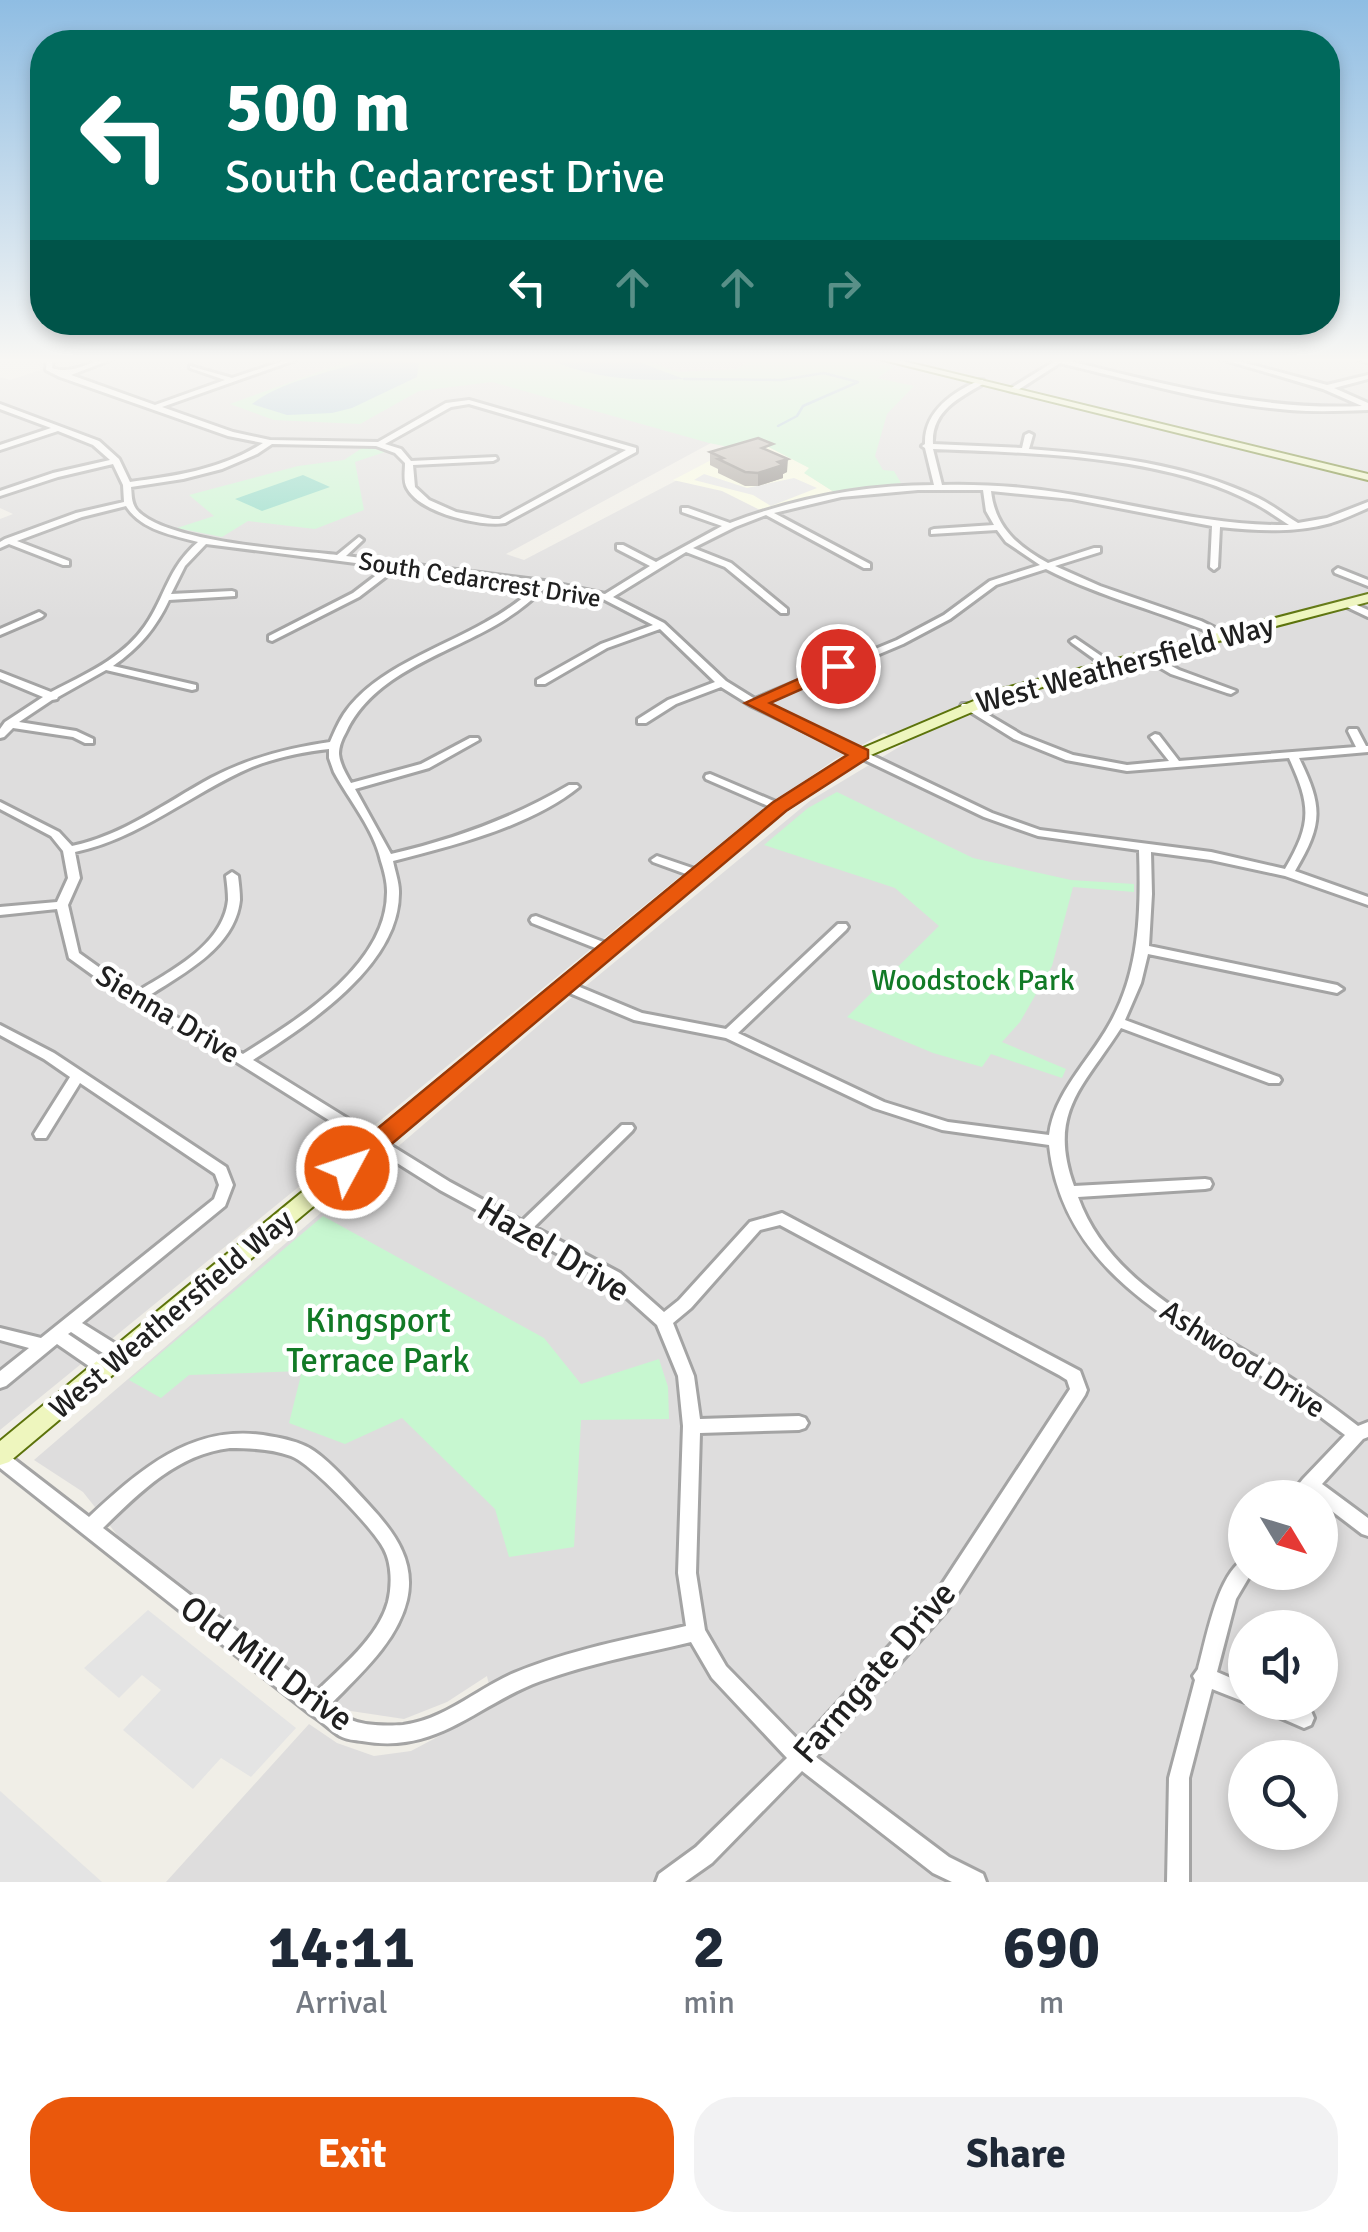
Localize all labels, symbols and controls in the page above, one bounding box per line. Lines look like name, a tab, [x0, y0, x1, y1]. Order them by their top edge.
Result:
text: 500 m	[225, 64, 410, 150]
icon: left	[60, 70, 190, 200]
text: South Cedarcrest Drive	[225, 150, 665, 205]
icon: left	[500, 260, 555, 315]
icon: ahead	[605, 260, 660, 315]
icon: ahead	[710, 260, 765, 315]
icon: right	[815, 260, 870, 315]
street label: South Cedarcrest Drive	[357, 545, 603, 614]
street label: West Weathersfield Way	[972, 607, 1278, 722]
pin	[796, 624, 881, 709]
icon: arrive	[811, 639, 866, 694]
street label: Sienna Drive	[89, 957, 246, 1072]
park label: Woodstock Park	[871, 962, 1075, 999]
position arrow	[295, 1116, 399, 1220]
street label: Hazel Drive	[470, 1187, 638, 1312]
street label: West Weathersfield Way	[42, 1202, 301, 1427]
street label: Ashwood Drive	[1153, 1292, 1332, 1427]
park label: Kingsport Terrace Park	[286, 1299, 470, 1382]
north arrow	[1228, 1480, 1338, 1590]
map controls	[1228, 1480, 1338, 1850]
street label: Farmgate Drive	[784, 1573, 965, 1772]
street label: Old Mill Drive	[172, 1586, 362, 1741]
button: sound	[1228, 1610, 1338, 1720]
button: search	[1228, 1740, 1338, 1850]
text: 14:11	[268, 1911, 415, 1985]
text: 2	[693, 1911, 725, 1985]
text: 690	[1003, 1911, 1100, 1985]
text: Arrival	[296, 1983, 388, 2022]
text: min	[683, 1983, 735, 2022]
text: m	[1039, 1983, 1064, 2022]
button: Exit	[30, 2097, 674, 2212]
button: Share	[694, 2097, 1338, 2212]

